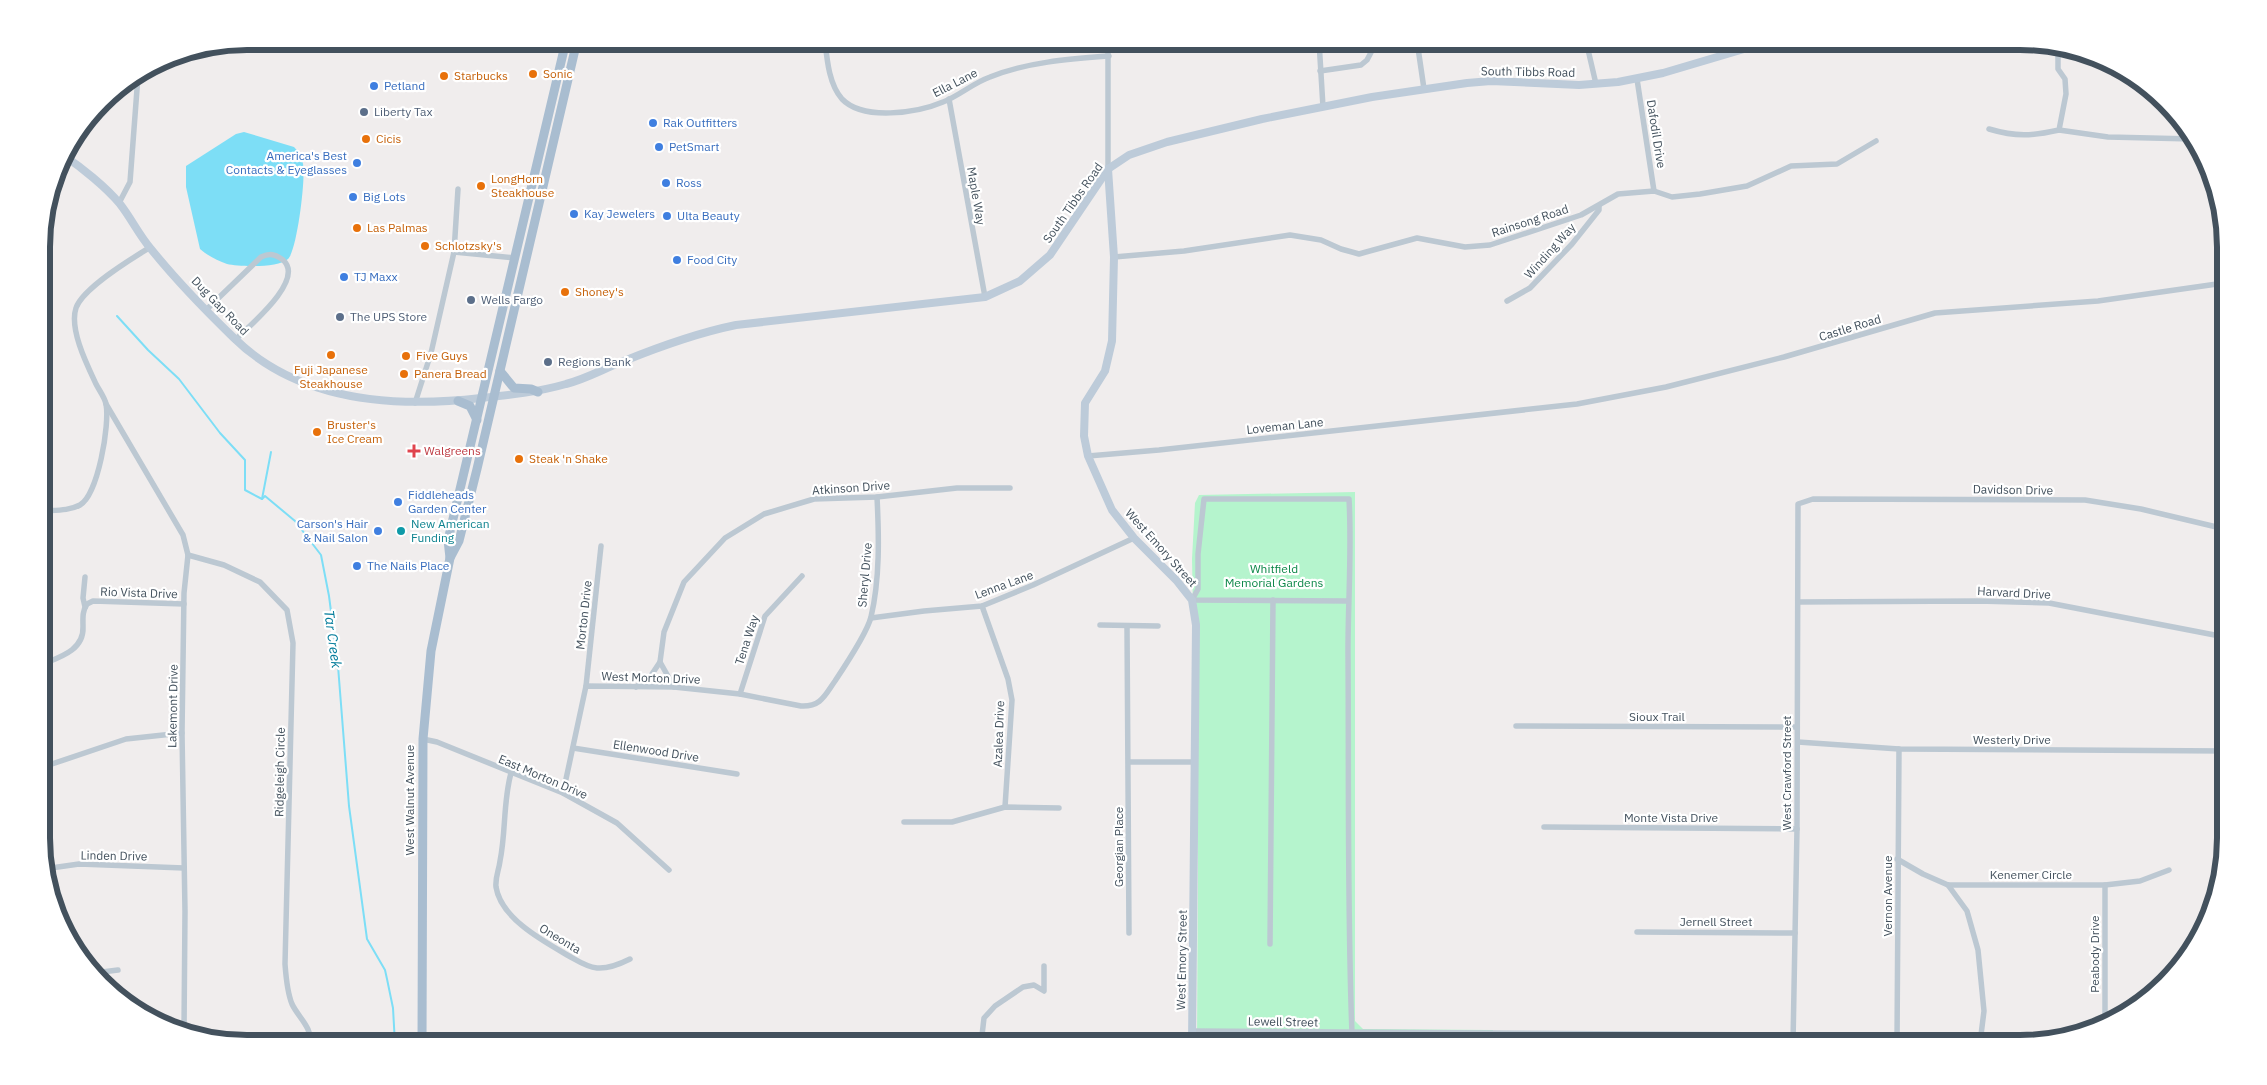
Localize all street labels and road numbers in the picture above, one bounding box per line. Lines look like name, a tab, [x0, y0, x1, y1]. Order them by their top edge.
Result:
street label: South Tibbs Road	[1481, 63, 1575, 80]
street label: Ella Lane	[930, 65, 980, 100]
street label: Dafodil Drive	[1644, 99, 1669, 170]
street label: South Tibbs Road	[1039, 160, 1106, 246]
street label: Maple Way	[964, 166, 989, 226]
street label: Rainsong Road	[1490, 201, 1570, 240]
street label: Winding Way	[1521, 220, 1578, 281]
street label: Dug Gap Road	[189, 273, 252, 338]
street label: Castle Road	[1817, 311, 1883, 344]
street label: Loveman Lane	[1246, 414, 1325, 437]
street label: Atkinson Drive	[812, 477, 891, 498]
street label: Davidson Drive	[1973, 481, 2054, 498]
street label: West Emory Street	[1122, 505, 1201, 590]
street label: Sheryl Drive	[854, 542, 875, 608]
street label: Lenna Lane	[973, 567, 1036, 602]
street label: Morton Drive	[572, 579, 595, 650]
street label: Harvard Drive	[1977, 583, 2052, 602]
street label: Rio Vista Drive	[100, 584, 178, 601]
street label: Tena Way	[731, 613, 762, 667]
street label: Lakemont Drive	[164, 663, 181, 748]
street label: West Morton Drive	[601, 668, 701, 687]
street label: Azalea Drive	[990, 700, 1007, 768]
street label: Sioux Trail	[1629, 709, 1685, 724]
street label: West Crawford Street	[1779, 716, 1794, 830]
street label: Ridgeleigh Circle	[271, 726, 288, 817]
street label: Westerly Drive	[1973, 732, 2051, 747]
street label: Ellenwood Drive	[612, 736, 701, 765]
street label: West Walnut Avenue	[402, 744, 417, 855]
street label: East Morton Drive	[496, 751, 590, 802]
street label: Georgian Place	[1111, 806, 1126, 887]
street label: Monte Vista Drive	[1624, 810, 1719, 825]
street label: Linden Drive	[80, 847, 148, 864]
street label: Vernon Avenue	[1880, 855, 1895, 937]
street label: Kenemer Circle	[1990, 867, 2073, 882]
street label: West Emory Street	[1173, 910, 1190, 1010]
street label: Jernell Street	[1680, 914, 1752, 929]
street label: Peabody Drive	[2087, 915, 2102, 993]
street label: Oneonta	[537, 920, 584, 957]
street label: Lewell Street	[1248, 1013, 1318, 1030]

